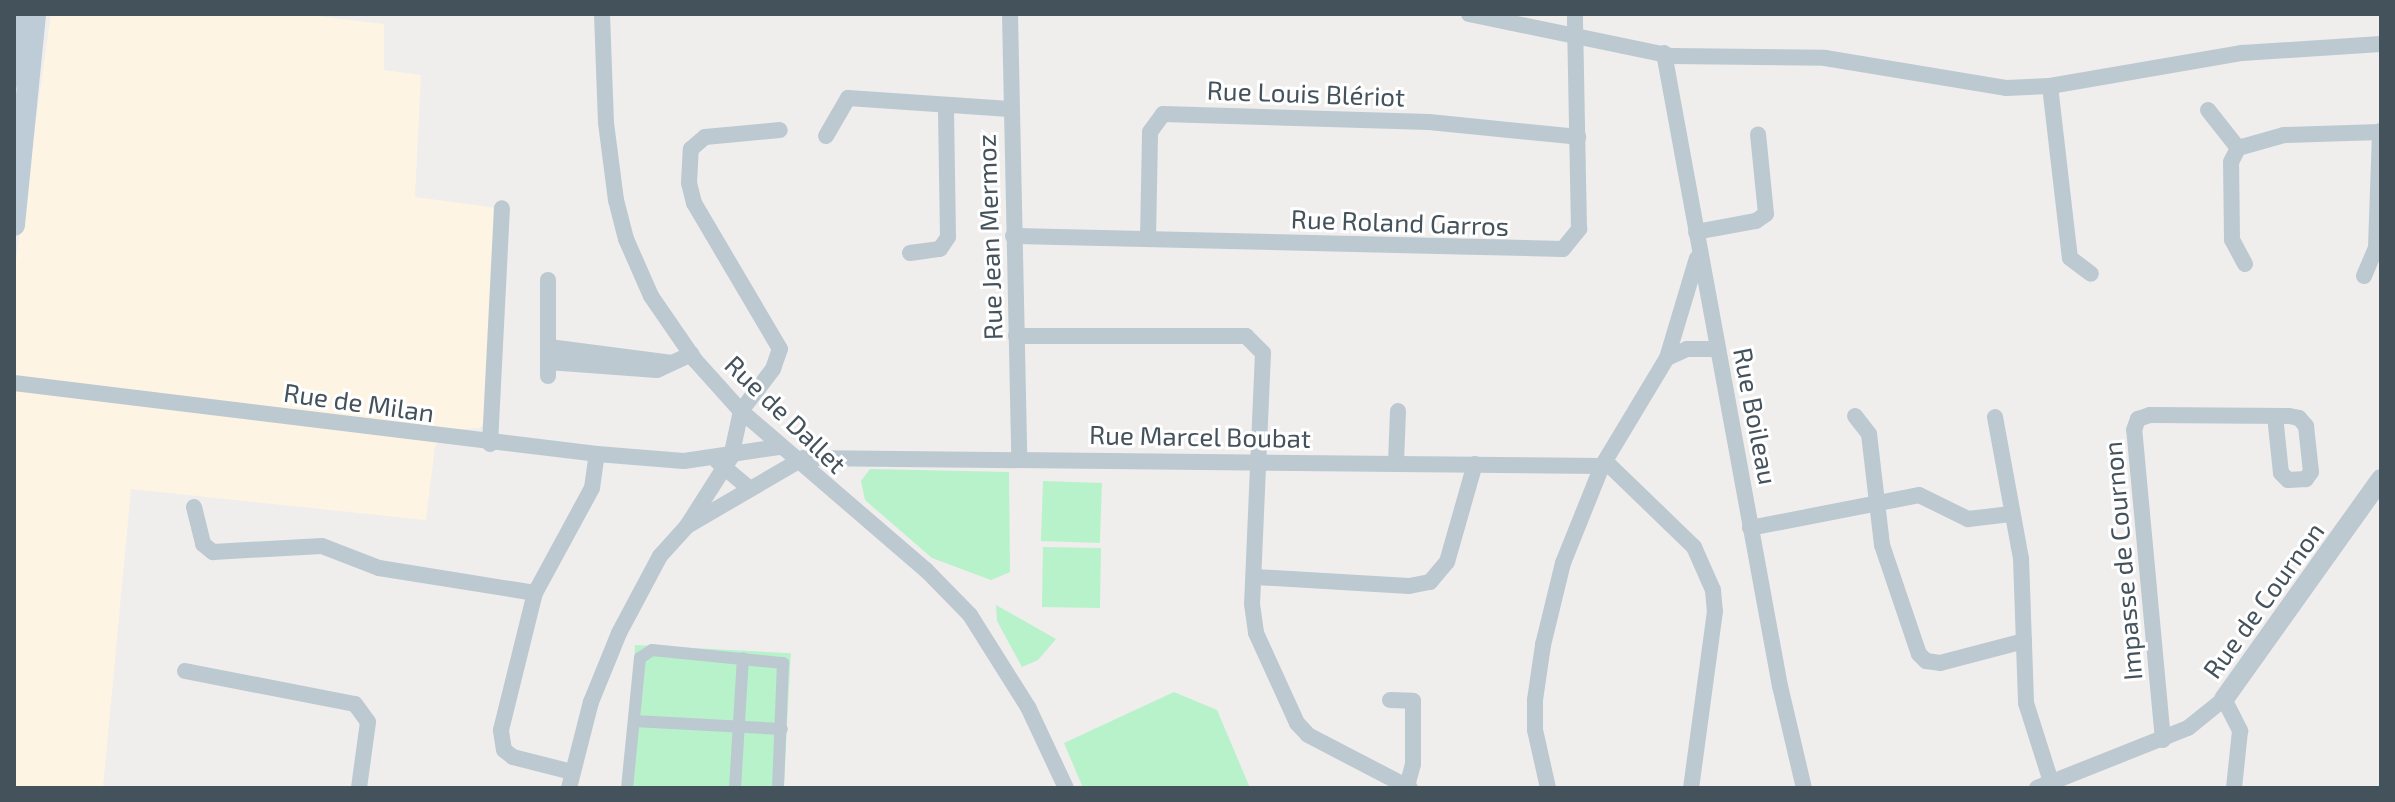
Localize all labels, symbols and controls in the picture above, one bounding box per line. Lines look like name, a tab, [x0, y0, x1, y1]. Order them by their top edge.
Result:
street label: Rue Louis Blériot	[1206, 74, 1406, 112]
street label: Rue Jean Mermoz	[970, 133, 1008, 341]
street label: Rue Roland Garros	[1290, 203, 1510, 241]
street label: Rue Boileau	[1727, 345, 1785, 487]
street label: Rue de Dallet	[719, 349, 853, 479]
street label: Rue de Milan	[282, 376, 436, 428]
street label: Rue Marcel Boubat	[1088, 418, 1312, 454]
street label: Impasse de Cournon	[2096, 440, 2148, 682]
street label: Rue de Cournon	[2196, 516, 2330, 684]

